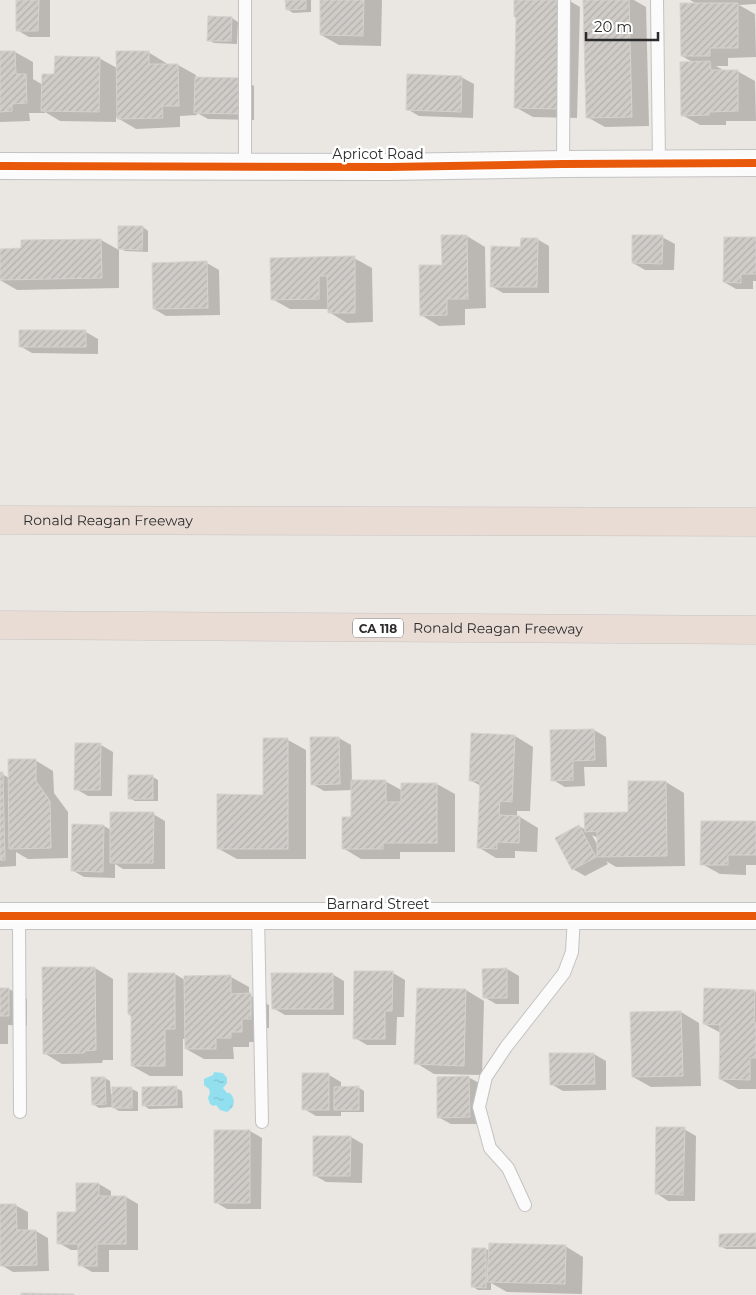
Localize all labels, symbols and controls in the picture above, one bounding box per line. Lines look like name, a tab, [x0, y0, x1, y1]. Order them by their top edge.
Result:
scale bar	[586, 10, 658, 42]
text: 20 m	[594, 17, 632, 36]
street label: Apricot Road	[332, 145, 424, 163]
street label: Ronald Reagan Freeway	[23, 511, 193, 530]
road number: CA 118	[353, 618, 403, 638]
street label: Ronald Reagan Freeway	[413, 619, 583, 638]
street label: Barnard Street	[327, 895, 430, 913]

